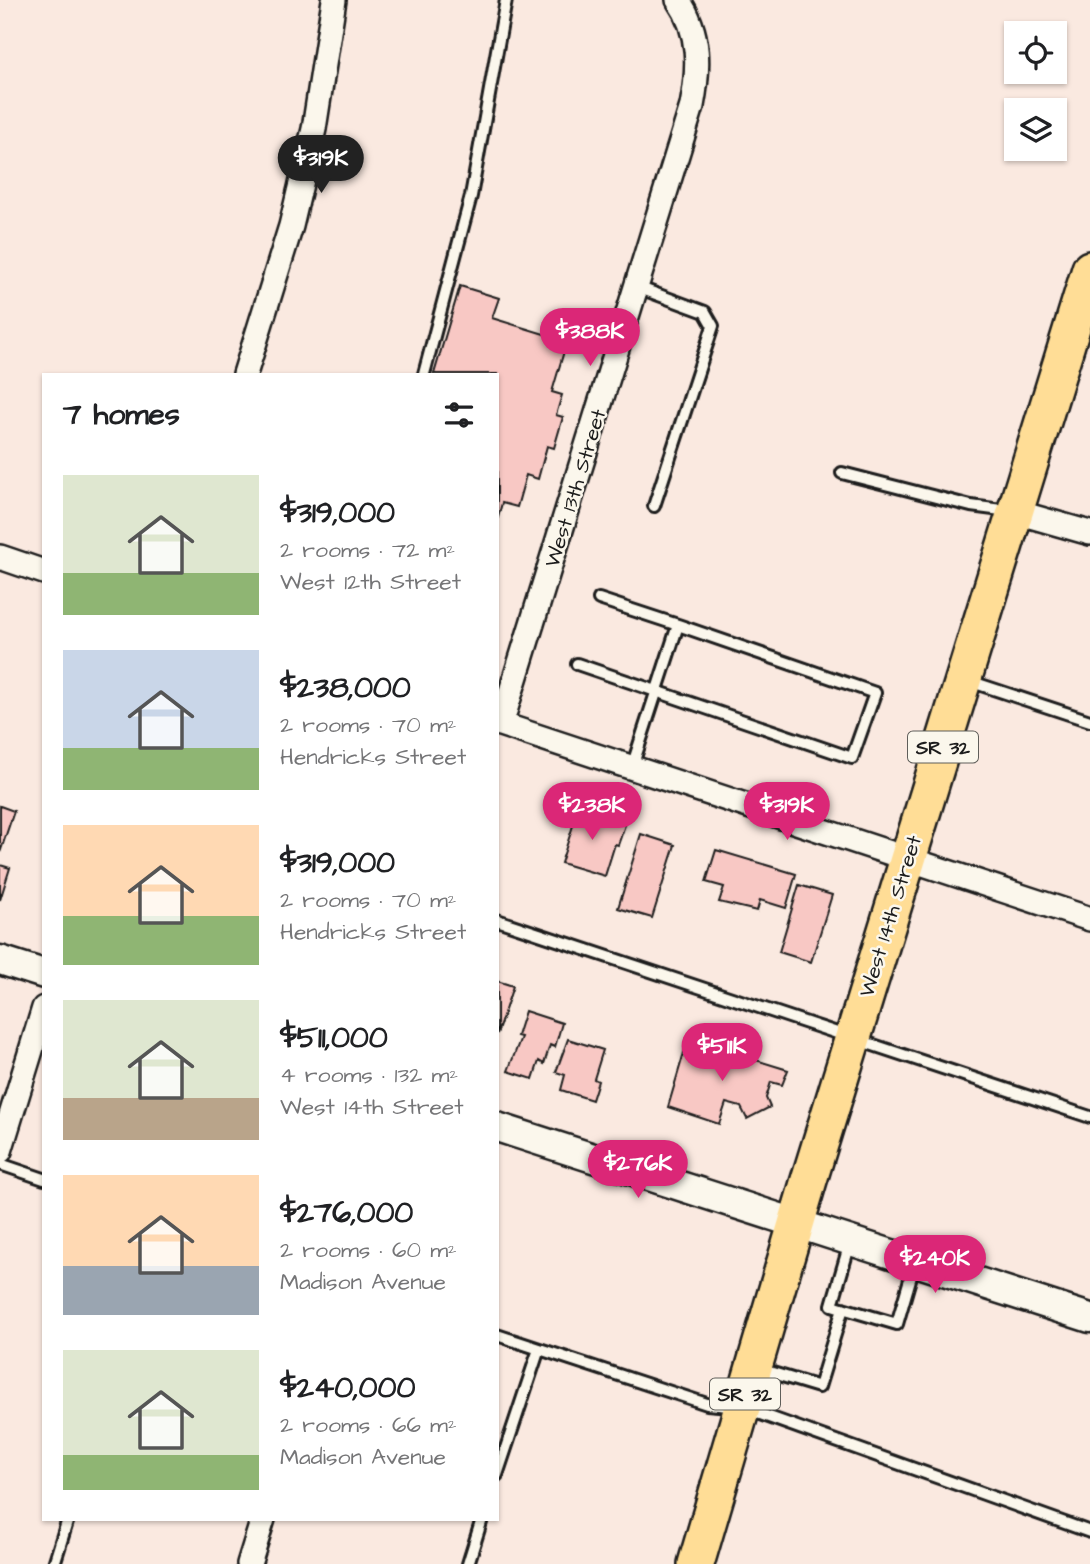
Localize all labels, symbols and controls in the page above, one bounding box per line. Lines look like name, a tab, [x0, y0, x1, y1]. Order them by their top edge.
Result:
map controls	[1004, 21, 1067, 161]
button: locate	[1004, 21, 1067, 84]
button: layers	[1004, 98, 1067, 161]
pin: $319K	[272, 136, 370, 195]
text: $319K	[294, 142, 348, 174]
pin: $388K	[541, 308, 639, 368]
text: $388K	[556, 315, 624, 347]
text: 7 homes	[63, 394, 180, 436]
icon: filters	[440, 396, 478, 434]
street label: West 13th Street	[538, 405, 613, 571]
text: $319,000	[280, 492, 395, 534]
icon: home	[119, 503, 203, 587]
text: 2 rooms · 72 m²	[280, 534, 455, 566]
text: West 12th Street	[280, 566, 461, 598]
text: $238,000	[280, 667, 411, 709]
icon: home	[119, 678, 203, 762]
text: 2 rooms · 70 m²	[280, 709, 456, 741]
road number: SR 32	[908, 732, 978, 762]
text: Hendricks Street	[280, 741, 466, 773]
pin: $238K	[543, 782, 641, 842]
pin: $319K	[738, 782, 836, 842]
text: $238K	[559, 789, 625, 821]
text: $319K	[760, 789, 814, 821]
street label: West 14th Street	[852, 831, 929, 1001]
text: $319,000	[280, 842, 395, 884]
icon: home	[119, 853, 203, 937]
text: 2 rooms · 70 m²	[280, 884, 456, 916]
text: Hendricks Street	[280, 916, 466, 948]
text: $511,000	[280, 1017, 388, 1059]
pin: $511K	[673, 1024, 771, 1083]
icon: home	[119, 1028, 203, 1112]
text: $511K	[698, 1030, 746, 1062]
text: 4 rooms · 132 m²	[280, 1059, 458, 1091]
text: West 14th Street	[280, 1091, 464, 1123]
pin: $276K	[589, 1140, 687, 1200]
text: $276K	[604, 1147, 672, 1179]
text: $276,000	[280, 1192, 413, 1234]
icon: home	[119, 1203, 203, 1287]
text: 2 rooms · 60 m²	[280, 1234, 457, 1266]
pin: $240K	[886, 1236, 984, 1295]
text: $240K	[900, 1242, 970, 1274]
text: Madison Avenue	[280, 1266, 446, 1298]
text: $240,000	[280, 1367, 415, 1409]
icon: home	[119, 1378, 203, 1462]
road number: SR 32	[710, 1378, 780, 1410]
text: 2 rooms · 66 m²	[280, 1409, 457, 1441]
text: Madison Avenue	[280, 1441, 446, 1473]

